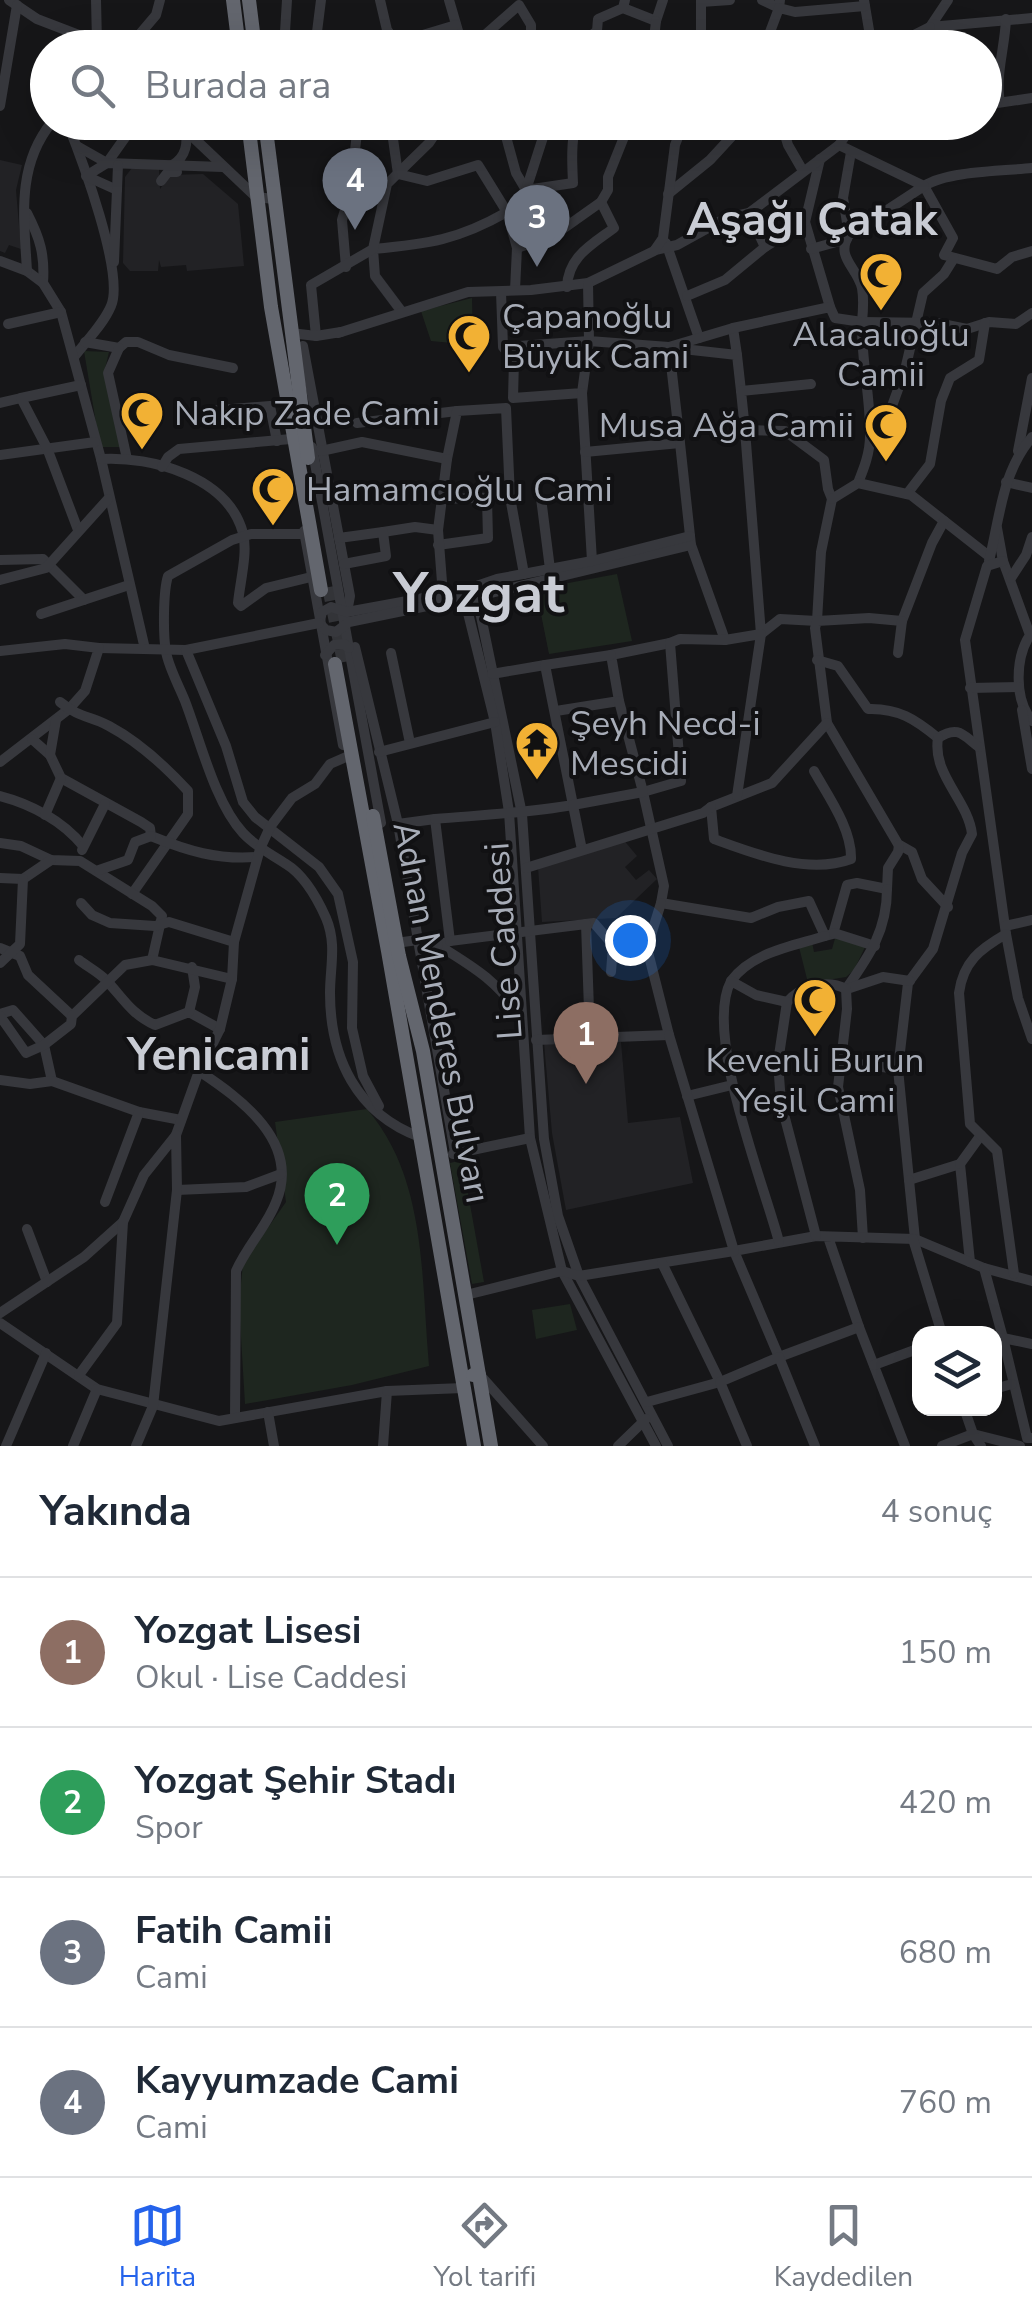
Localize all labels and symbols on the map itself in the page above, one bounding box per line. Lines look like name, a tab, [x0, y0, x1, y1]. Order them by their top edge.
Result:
pin: 4	[322, 148, 388, 230]
pin: 3	[504, 184, 570, 267]
district label: Aşağı Çatak	[687, 190, 938, 251]
mosque icon: Alacalıoğlu Camii	[858, 251, 904, 312]
place label: Çapanoğlu Büyük Cami	[502, 293, 689, 380]
place label: Alacalıoğlu Camii	[792, 311, 970, 398]
mosque icon: Çapanoğlu Büyük Cami	[446, 313, 492, 374]
mosque icon: Nakıp Zade Cami	[119, 390, 165, 451]
place label: Nakıp Zade Cami	[174, 390, 440, 437]
place label: Musa Ağa Camii	[599, 402, 854, 449]
mosque icon: Musa Ağa Camii	[863, 402, 909, 463]
mosque icon: Hamamcıoğlu Cami	[250, 466, 296, 527]
place label: Hamamcıoğlu Cami	[306, 466, 613, 513]
district label: Yozgat	[392, 556, 565, 631]
place label: Şeyh Necd-i Mescidi	[570, 700, 761, 787]
temple icon: Şeyh Necd-i Mescidi	[514, 720, 560, 781]
street label: Adnan Menderes Bulvarı	[381, 817, 502, 1207]
street label: Lise Caddesi	[473, 841, 534, 1041]
your location	[605, 915, 656, 966]
mosque icon: Kevenli Burun Yeşil Cami	[792, 977, 838, 1038]
pin: 1	[554, 1002, 618, 1084]
district label: Yenicami	[126, 1025, 310, 1086]
place label: Kevenli Burun Yeşil Cami	[706, 1037, 924, 1124]
pin: 2	[304, 1162, 370, 1245]

